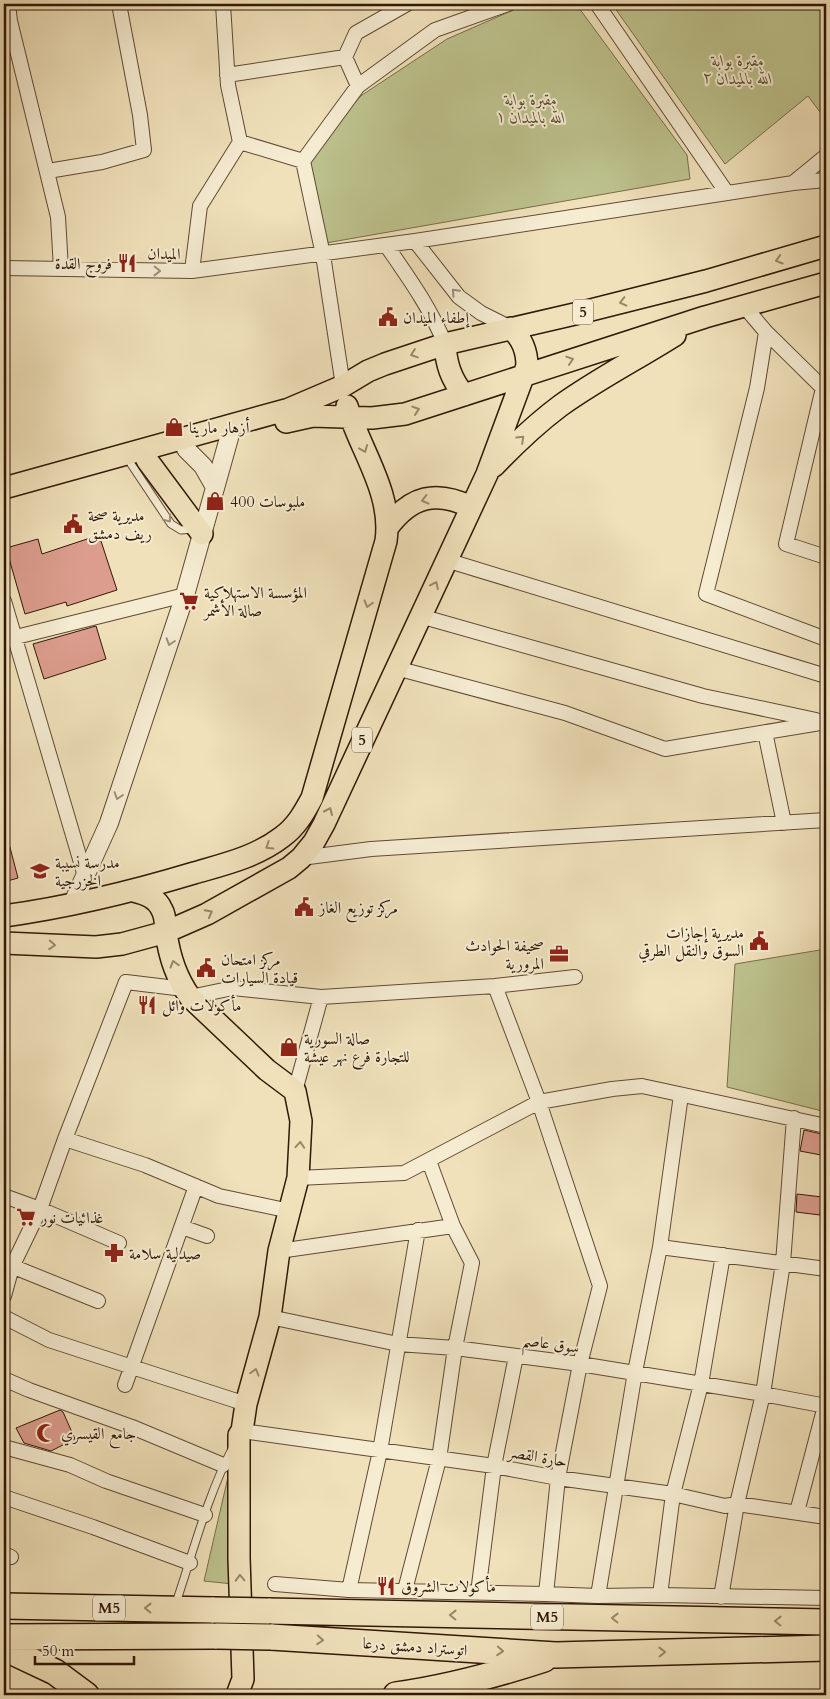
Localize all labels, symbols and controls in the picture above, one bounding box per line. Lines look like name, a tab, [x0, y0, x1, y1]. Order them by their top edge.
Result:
park label: مقبرة بوابة الله بالميدان ٢	[704, 50, 772, 90]
park label: مقبرة بوابة الله بالميدان ١	[497, 89, 565, 129]
street label: الميدان	[147, 243, 181, 265]
restaurant icon: فروج القدة	[116, 252, 138, 274]
place label: فروج القدة	[55, 253, 112, 278]
one-way arrow	[776, 254, 784, 264]
one-way arrow	[154, 266, 162, 276]
one-way arrow	[452, 289, 461, 298]
one-way arrow	[618, 296, 627, 307]
road number: 5	[573, 300, 593, 324]
public building icon: إطفاء الميدان	[377, 306, 399, 328]
place label: إطفاء الميدان	[403, 307, 470, 329]
one-way arrow	[410, 348, 419, 358]
one-way arrow	[566, 356, 574, 366]
one-way arrow	[411, 406, 419, 416]
shop icon: أزهار مارينا	[163, 416, 185, 438]
place label: أزهار مارينا	[189, 416, 250, 439]
one-way arrow	[516, 436, 525, 445]
one-way arrow	[357, 444, 368, 453]
shop icon: ملبوسات 400	[204, 490, 226, 512]
place label: ملبوسات 400	[230, 491, 305, 513]
one-way arrow	[421, 494, 430, 505]
place label: مديرية صحة ريف دمشق	[88, 505, 152, 545]
public building icon: مديرية صحة ريف دمشق	[62, 513, 84, 535]
one-way arrow	[162, 513, 171, 523]
one-way arrow	[428, 581, 438, 590]
place label: المؤسسة الاستهلاكية صالة الأشمر	[202, 582, 307, 622]
supermarket icon: المؤسسة الاستهلاكية صالة الأشمر	[178, 590, 200, 612]
one-way arrow	[363, 600, 373, 608]
one-way arrow	[165, 637, 175, 645]
road number: 5	[352, 728, 372, 752]
one-way arrow	[114, 791, 124, 799]
one-way arrow	[323, 807, 334, 816]
one-way arrow	[265, 840, 274, 849]
place label: مدرسة نسيبة الخزرجية	[55, 852, 120, 892]
school or university icon: مدرسة نسيبة الخزرجية	[29, 860, 51, 882]
public building icon: مركز توزيع الغاز	[293, 896, 315, 918]
place label: مركز توزيع الغاز	[317, 897, 398, 923]
one-way arrow	[204, 909, 213, 919]
place label: مديرية إجازات السوق والنقل الطرقي	[639, 922, 744, 963]
public building icon: مديرية إجازات السوق والنقل الطرقي	[748, 930, 770, 952]
place label: صحيفة الحوادث المرورية	[465, 935, 544, 975]
one-way arrow	[49, 940, 57, 951]
office icon: صحيفة الحوادث المرورية	[548, 943, 570, 965]
place label: مركز امتحان قيادة السيارات	[221, 949, 298, 989]
public building icon: مركز امتحان قيادة السيارات	[195, 957, 217, 979]
one-way arrow	[169, 959, 180, 968]
restaurant icon: مأكولات وائل	[136, 994, 158, 1016]
place label: مأكولات وائل	[162, 994, 242, 1017]
place label: صالة السورية للتجارة فرع نهر عيشة	[304, 1028, 409, 1070]
shop icon: صالة السورية للتجارة فرع نهر عيشة	[278, 1036, 300, 1058]
one-way arrow	[294, 1140, 305, 1148]
supermarket icon: غذائيات نور	[15, 1206, 37, 1228]
place label: غذائيات نور	[39, 1207, 104, 1229]
pharmacy icon: صيدلية سلامة	[103, 1242, 125, 1264]
place label: صيدلية سلامة	[129, 1243, 201, 1265]
street label: سوق عاصم	[520, 1329, 581, 1364]
one-way arrow	[250, 1368, 260, 1377]
mosque icon: جامع القيسري	[35, 1422, 57, 1444]
place label: جامع القيسري	[61, 1423, 136, 1449]
street label: حارة القصر	[505, 1441, 569, 1473]
one-way arrow	[235, 1573, 245, 1581]
restaurant icon: مأكولات الشروق	[375, 1575, 397, 1597]
place label: مأكولات الشروق	[401, 1575, 496, 1598]
road number: M5	[93, 1596, 125, 1620]
one-way arrow	[144, 1603, 152, 1614]
road number: M5	[531, 1604, 563, 1630]
one-way arrow	[448, 1609, 456, 1620]
one-way arrow	[611, 1613, 618, 1623]
one-way arrow	[773, 1616, 781, 1626]
street label: اتوستراد دمشق درعا	[362, 1632, 468, 1662]
scale bar	[35, 1634, 134, 1666]
one-way arrow	[316, 1635, 324, 1646]
text: 50 m	[42, 1641, 74, 1661]
one-way arrow	[496, 1646, 504, 1657]
one-way arrow	[658, 1647, 666, 1657]

